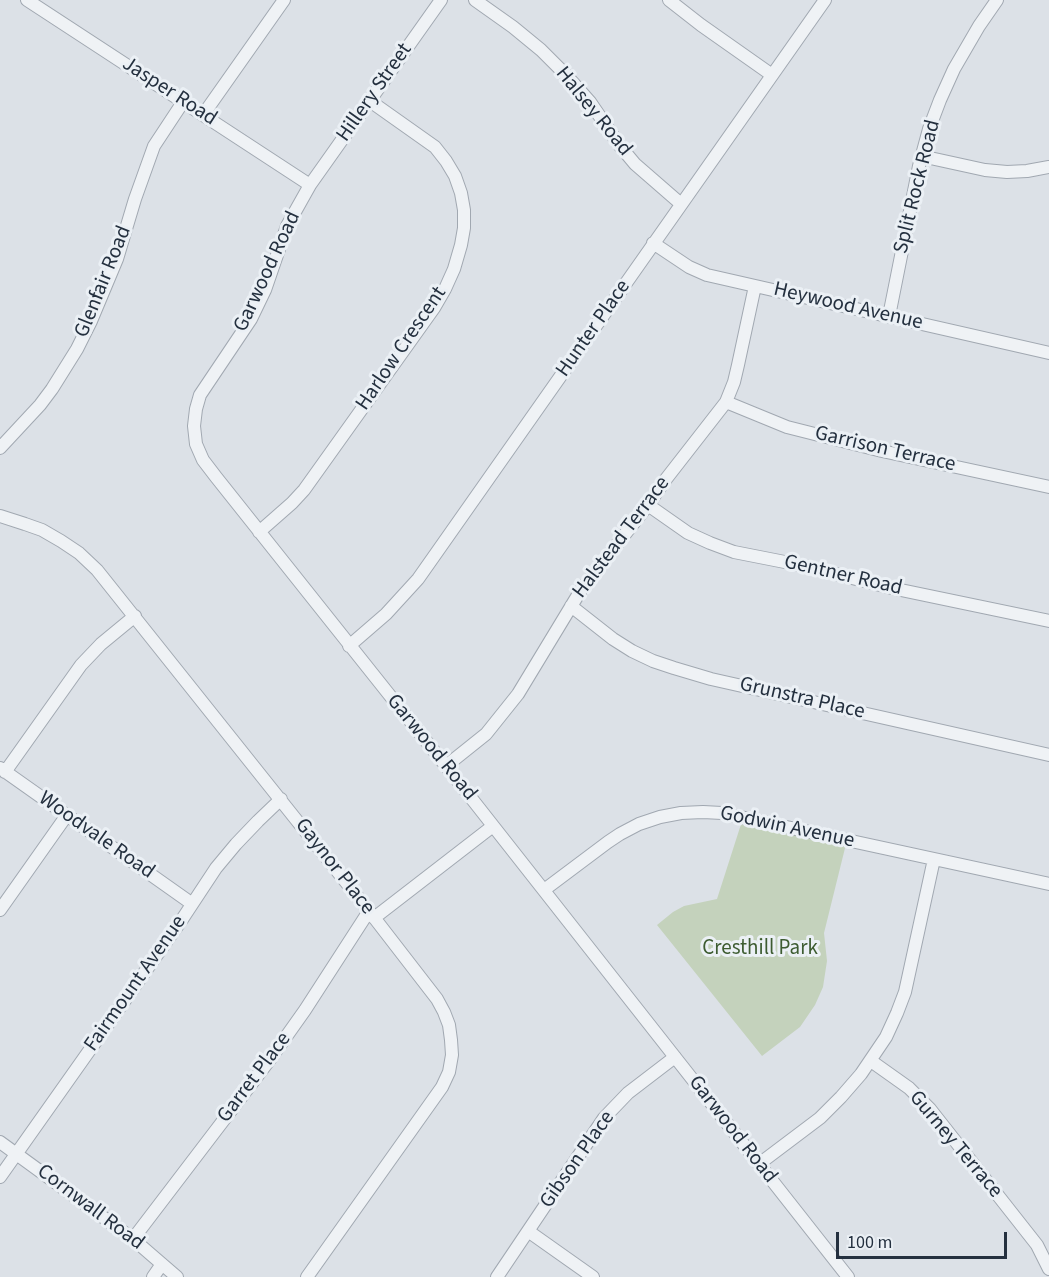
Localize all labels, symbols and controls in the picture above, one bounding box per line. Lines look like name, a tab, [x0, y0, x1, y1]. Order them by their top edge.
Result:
street label: Hillery Street	[332, 39, 418, 147]
street label: Jasper Road	[117, 52, 221, 132]
street label: Halsey Road	[549, 62, 637, 162]
street label: Split Rock Road	[889, 117, 947, 257]
street label: Garwood Road	[229, 208, 307, 336]
street label: Glenfair Road	[70, 222, 138, 342]
street label: Hunter Place	[551, 276, 637, 382]
street label: Heywood Avenue	[771, 278, 925, 336]
street label: Harlow Crescent	[351, 282, 453, 416]
street label: Garrison Terrace	[812, 422, 958, 478]
street label: Halstead Terrace	[568, 472, 676, 604]
street label: Gentner Road	[781, 550, 905, 602]
street label: Grunstra Place	[737, 672, 867, 726]
street label: Garwood Road	[380, 690, 482, 806]
street label: Woodvale Road	[33, 787, 159, 885]
street label: Godwin Avenue	[718, 801, 856, 855]
street label: Gaynor Place	[289, 814, 379, 920]
street label: Fairmount Avenue	[80, 911, 192, 1057]
park label: Cresthill Park	[702, 936, 818, 962]
street label: Garret Place	[213, 1028, 297, 1128]
street label: Garwood Road	[682, 1071, 782, 1189]
street label: Gurney Terrace	[903, 1086, 1007, 1204]
street label: Gibson Place	[535, 1107, 621, 1213]
street label: Cornwall Road	[31, 1160, 149, 1256]
scale bar	[839, 1220, 1010, 1258]
text: 100 m	[847, 1230, 892, 1255]

